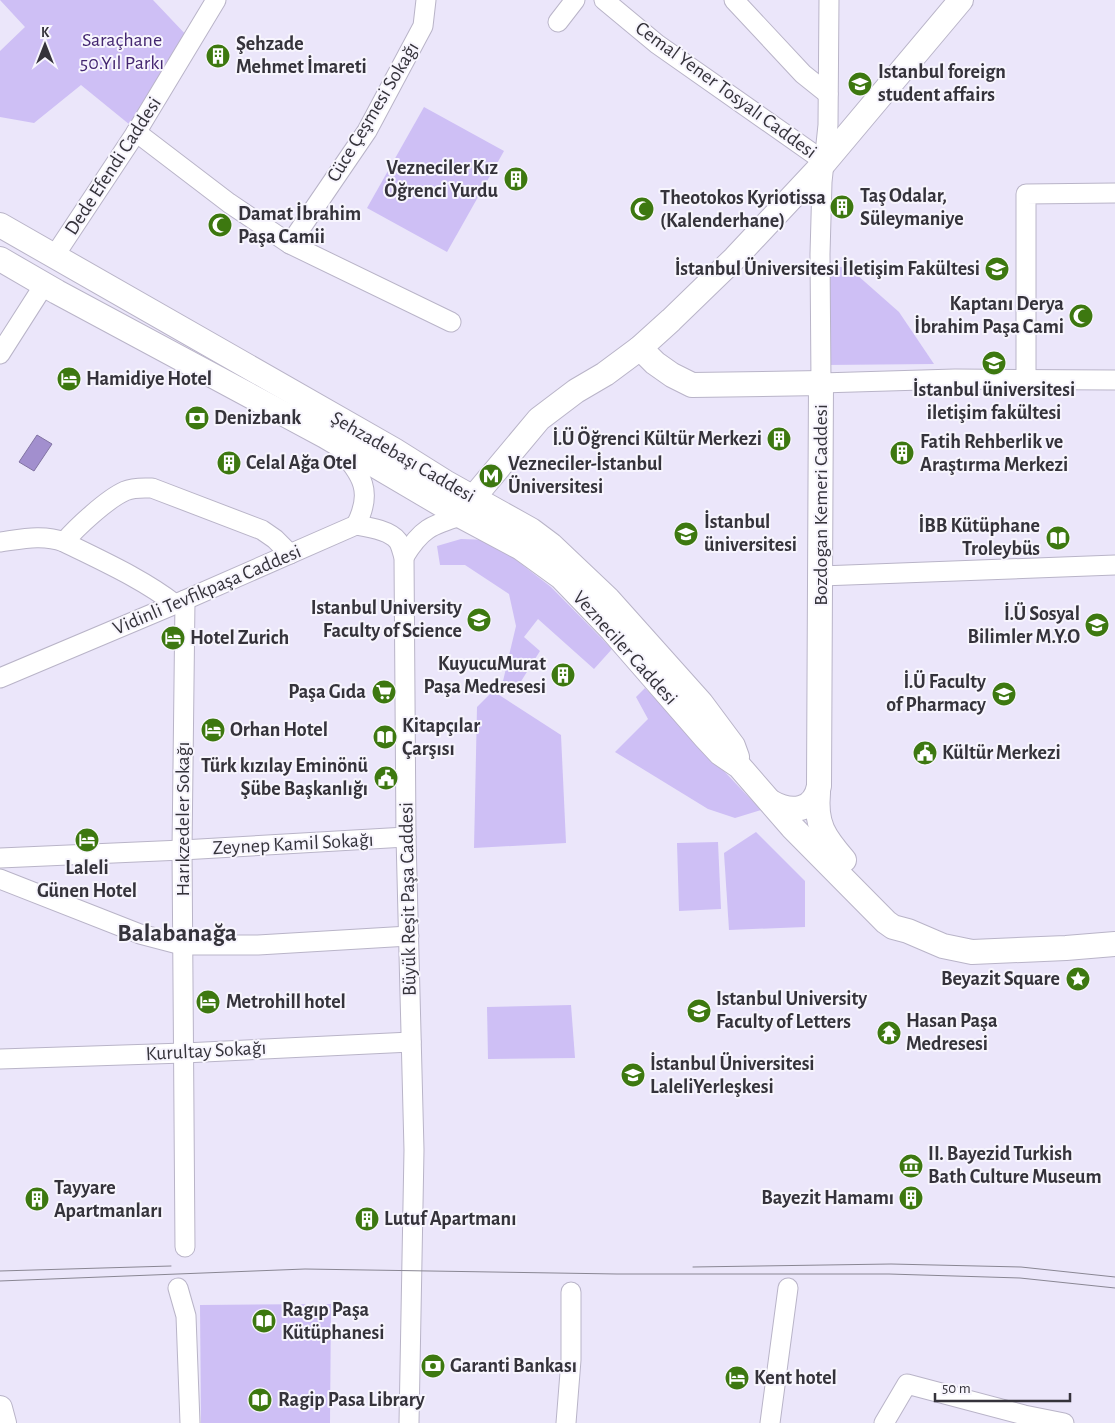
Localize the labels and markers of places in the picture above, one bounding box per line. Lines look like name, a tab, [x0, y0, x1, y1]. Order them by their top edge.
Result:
place label: Şehzade Mehmet İmareti	[236, 34, 367, 77]
building icon: Şehzade Mehmet İmareti	[205, 43, 231, 69]
place label: Istanbul foreign student affairs	[878, 62, 1006, 105]
school or university icon: Istanbul foreign student affairs	[847, 71, 873, 97]
place label: Vezneciler Kız Öğrenci Yurdu	[384, 158, 499, 201]
building icon: Vezneciler Kız Öğrenci Yurdu	[503, 166, 529, 192]
place label: Taş Odalar, Süleymaniye	[860, 186, 964, 229]
place label: Theotokos Kyriotissa (Kalenderhane)	[660, 188, 826, 231]
building icon: Taş Odalar, Süleymaniye	[829, 194, 855, 220]
mosque icon: Theotokos Kyriotissa (Kalenderhane)	[629, 196, 655, 222]
place label: Damat İbrahim Paşa Camii	[238, 202, 361, 247]
mosque icon: Damat İbrahim Paşa Camii	[207, 212, 233, 238]
school or university icon: İstanbul Üniversitesi İletişim Fakültesi	[984, 256, 1010, 282]
place label: İstanbul Üniversitesi İletişim Fakültesi	[675, 257, 980, 279]
place label: Kaptanı Derya İbrahim Paşa Cami	[914, 294, 1064, 337]
mosque icon: Kaptanı Derya İbrahim Paşa Cami	[1068, 303, 1094, 329]
school or university icon: İstanbul üniversitesi iletişim fakültesi	[981, 350, 1007, 376]
hotel icon: Hamidiye Hotel	[56, 366, 82, 392]
place label: Hamidiye Hotel	[86, 369, 212, 389]
place label: İstanbul üniversitesi iletişim fakültesi	[913, 378, 1075, 423]
bank icon: Denizbank	[184, 405, 210, 431]
place label: Denizbank	[214, 408, 301, 428]
place label: İ.Ü Öğrenci Kültür Merkezi	[552, 426, 762, 449]
building icon: İ.Ü Öğrenci Kültür Merkezi	[766, 426, 792, 452]
place label: Fatih Rehberlik ve Araştırma Merkezi	[920, 432, 1068, 475]
building icon: Fatih Rehberlik ve Araştırma Merkezi	[889, 440, 915, 466]
building icon: Celal Ağa Otel	[216, 450, 242, 476]
place label: Vezneciler-İstanbul Üniversitesi	[508, 452, 663, 497]
place label: Celal Ağa Otel	[246, 453, 357, 473]
metro station icon: Vezneciler-İstanbul Üniversitesi	[478, 463, 504, 489]
place label: İstanbul üniversitesi	[704, 510, 797, 555]
place label: İBB Kütüphane Troleybüs	[918, 514, 1040, 559]
school or university icon: İstanbul üniversitesi	[673, 521, 699, 547]
library icon: İBB Kütüphane Troleybüs	[1045, 525, 1071, 551]
place label: Istanbul University Faculty of Science	[311, 598, 462, 641]
place label: İ.Ü Sosyal Bilimler M.Y.O	[967, 602, 1080, 647]
school or university icon: Istanbul University Faculty of Science	[466, 607, 492, 633]
school or university icon: İ.Ü Sosyal Bilimler M.Y.O	[1084, 612, 1110, 638]
hotel icon: Hotel Zurich	[160, 625, 186, 651]
place label: Hotel Zurich	[190, 628, 289, 648]
place label: KuyucuMurat Paşa Medresesi	[423, 654, 546, 697]
building icon: KuyucuMurat Paşa Medresesi	[550, 662, 576, 688]
place label: İ.Ü Faculty of Pharmacy	[886, 670, 986, 715]
supermarket icon: Paşa Gıda	[371, 679, 397, 705]
school or university icon: İ.Ü Faculty of Pharmacy	[991, 681, 1017, 707]
place label: Paşa Gıda	[288, 682, 366, 702]
place label: Kitapçılar Çarşısı	[402, 716, 480, 759]
hotel icon: Orhan Hotel	[200, 717, 226, 743]
place label: Orhan Hotel	[230, 720, 328, 740]
library icon: Kitapçılar Çarşısı	[372, 724, 398, 750]
public building icon: Kültür Merkezi	[912, 740, 938, 766]
place label: Kültür Merkezi	[942, 743, 1061, 763]
place label: Türk kızılay Eminönü Şübe Başkanlığı	[201, 756, 369, 799]
public building icon: Türk kızılay Eminönü Şübe Başkanlığı	[373, 765, 399, 791]
hotel icon: Laleli Günen Hotel	[74, 827, 100, 853]
place label: Laleli Günen Hotel	[37, 858, 137, 901]
place icon: Beyazit Square	[1065, 966, 1091, 992]
place label: Beyazit Square	[941, 969, 1060, 989]
hotel icon: Metrohill hotel	[195, 989, 221, 1015]
place label: Istanbul University Faculty of Letters	[716, 989, 867, 1032]
place label: Metrohill hotel	[226, 992, 346, 1012]
school or university icon: Istanbul University Faculty of Letters	[686, 998, 712, 1024]
place label: Hasan Paşa Medresesi	[906, 1011, 998, 1054]
temple icon: Hasan Paşa Medresesi	[876, 1020, 902, 1046]
place label: İstanbul Üniversitesi LaleliYerleşkesi	[650, 1052, 815, 1097]
school or university icon: İstanbul Üniversitesi LaleliYerleşkesi	[620, 1062, 646, 1088]
place label: II. Bayezid Turkish Bath Culture Museum	[928, 1144, 1102, 1187]
museum icon: II. Bayezid Turkish Bath Culture Museum	[898, 1153, 924, 1179]
place label: Tayyare Apartmanları	[54, 1178, 162, 1221]
building icon: Bayezit Hamamı	[898, 1185, 924, 1211]
building icon: Tayyare Apartmanları	[24, 1186, 50, 1212]
place label: Bayezit Hamamı	[761, 1188, 894, 1208]
building icon: Lutuf Apartmanı	[354, 1206, 380, 1232]
place label: Lutuf Apartmanı	[384, 1209, 516, 1229]
place label: Ragıp Paşa Kütüphanesi	[282, 1300, 384, 1343]
library icon: Ragıp Paşa Kütüphanesi	[251, 1308, 277, 1334]
bank icon: Garanti Bankası	[420, 1353, 446, 1379]
place label: Garanti Bankası	[450, 1356, 577, 1376]
hotel icon: Kent hotel	[724, 1365, 750, 1391]
place label: Kent hotel	[754, 1368, 837, 1388]
library icon: Ragip Pasa Library	[247, 1387, 273, 1413]
place label: Ragip Pasa Library	[278, 1390, 425, 1410]

